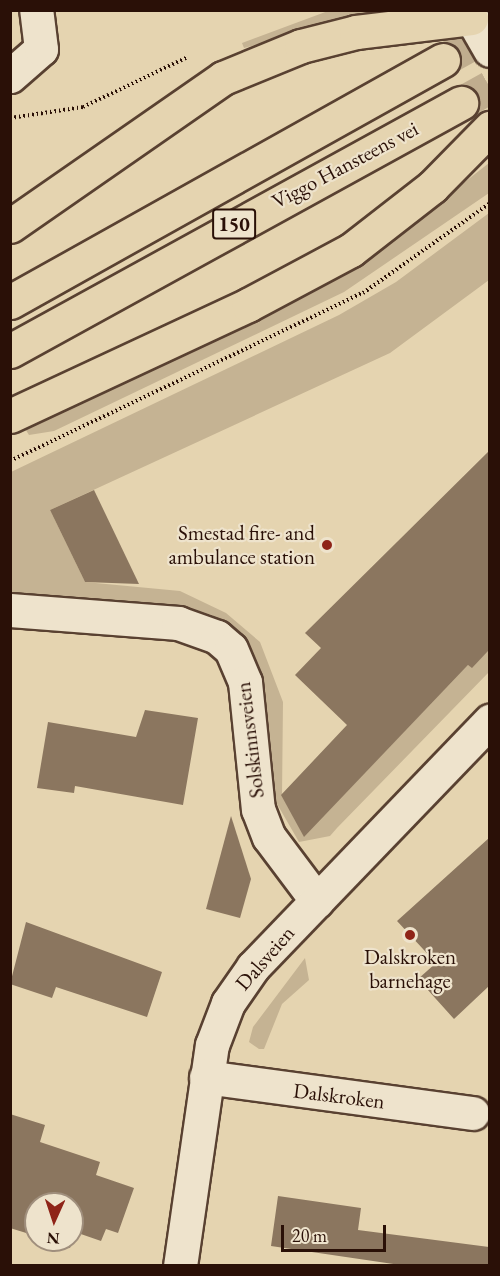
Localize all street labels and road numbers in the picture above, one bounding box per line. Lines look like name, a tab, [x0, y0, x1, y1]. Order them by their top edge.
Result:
street label: Viggo Hansteens vei	[268, 116, 422, 214]
road number: 150	[212, 207, 256, 241]
street label: Solskinnsveien	[230, 680, 270, 800]
street label: Dalsveien	[230, 921, 300, 995]
street label: Dalskroken	[292, 1078, 386, 1114]

